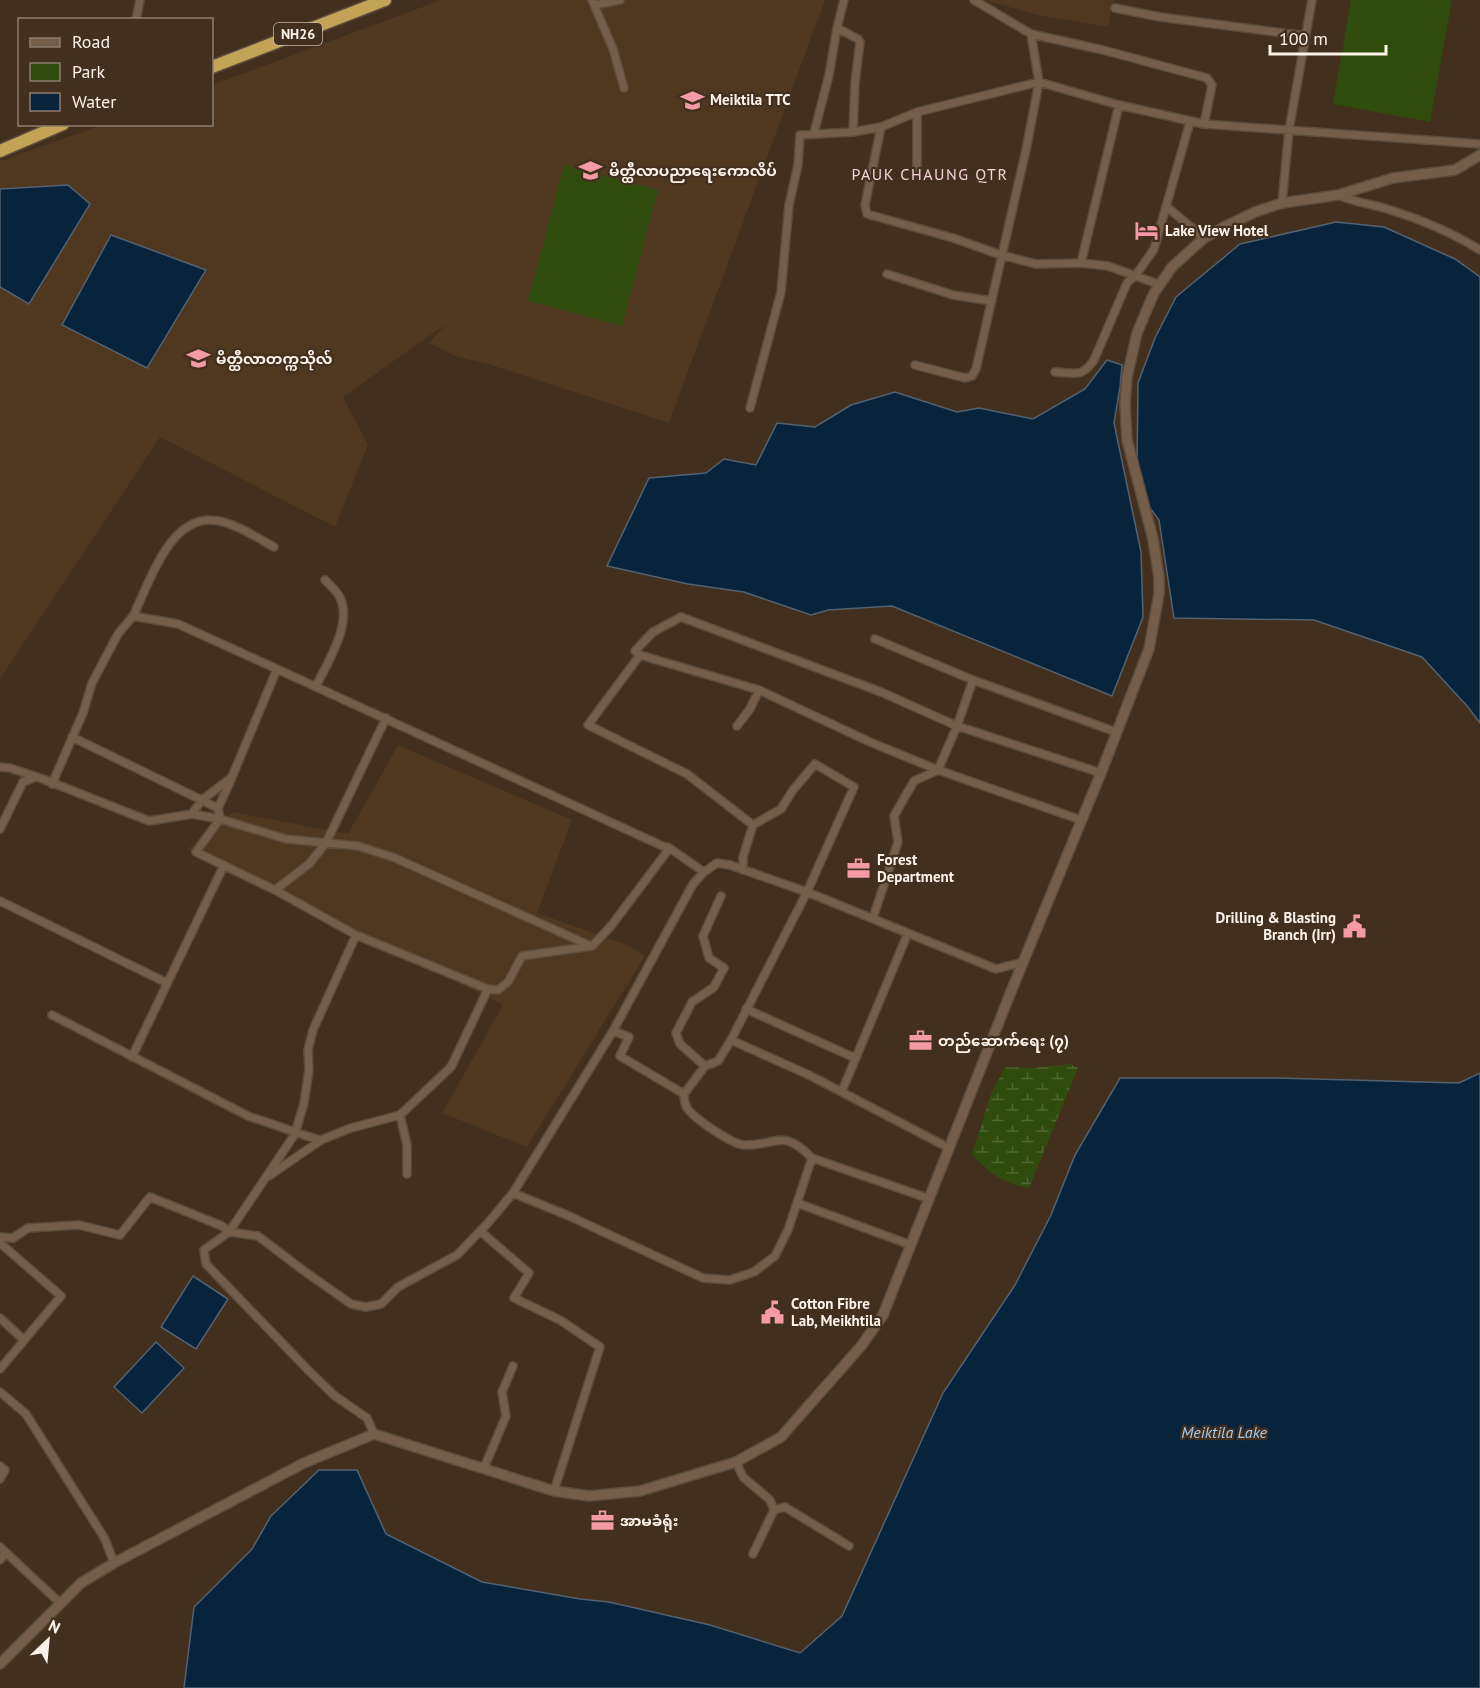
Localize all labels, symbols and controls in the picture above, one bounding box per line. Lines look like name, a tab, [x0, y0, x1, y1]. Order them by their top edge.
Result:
legend	[18, 18, 213, 126]
scale bar	[1270, 18, 1386, 56]
road number: NH26	[274, 23, 322, 45]
text: 100 m	[1279, 27, 1328, 50]
text: Road	[72, 30, 110, 53]
text: Park	[72, 60, 105, 83]
school or university icon: Meiktila TTC	[679, 87, 705, 113]
text: Water	[72, 90, 116, 113]
place label: Meiktila TTC	[710, 90, 791, 109]
school or university icon: မိတ္ထီလာပညာရေးကောလိပ်	[578, 158, 604, 184]
place label: မိတ္ထီလာပညာရေးကောလိပ်	[609, 161, 777, 183]
district label: PAUK CHAUNG QTR	[852, 164, 1008, 184]
hotel icon: Lake View Hotel	[1134, 218, 1160, 244]
place label: Lake View Hotel	[1165, 221, 1269, 240]
school or university icon: မိတ္ထီလာတက္ကသိုလ်	[185, 346, 211, 372]
place label: မိတ္ထီလာတက္ကသိုလ်	[216, 349, 333, 371]
place label: Forest Department	[877, 850, 955, 886]
office icon: Forest Department	[846, 856, 872, 882]
place label: Drilling & Blasting Branch (Irr)	[1216, 908, 1336, 944]
public building icon: Drilling & Blasting Branch (Irr)	[1341, 914, 1367, 940]
office icon: တည်ဆောက်ရေး (၇)	[907, 1028, 933, 1054]
place label: တည်ဆောက်ရေး (၇)	[938, 1031, 1069, 1053]
place label: Cotton Fibre Lab, Meikhtila	[791, 1294, 881, 1330]
public building icon: Cotton Fibre Lab, Meikhtila	[760, 1300, 786, 1326]
water label: Meiktila Lake	[1181, 1422, 1267, 1442]
office icon: အာမခံရုံး	[589, 1508, 615, 1534]
place label: အာမခံရုံး	[620, 1511, 679, 1533]
north arrow	[18, 1610, 78, 1670]
text: N	[45, 1615, 64, 1638]

